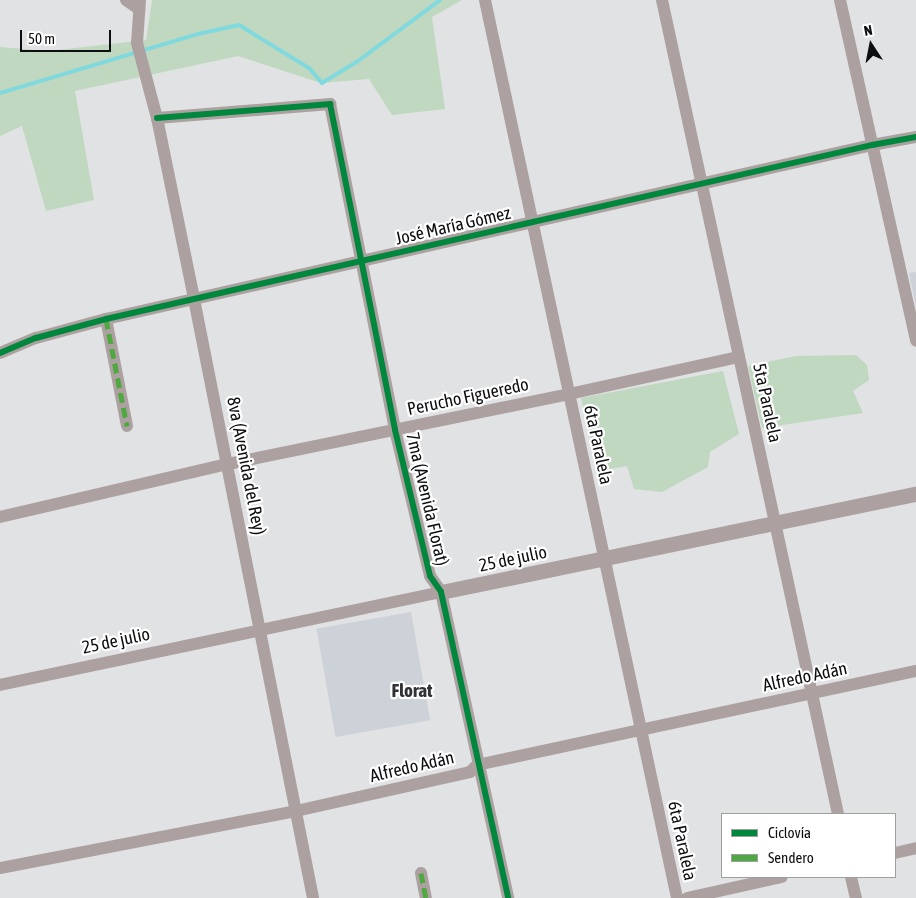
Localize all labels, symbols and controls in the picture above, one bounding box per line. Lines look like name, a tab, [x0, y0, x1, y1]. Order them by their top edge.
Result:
scale bar	[22, 20, 114, 52]
north arrow	[846, 20, 896, 70]
text: N	[863, 22, 874, 39]
text: 50 m	[28, 30, 55, 47]
street label: José María Gómez	[393, 202, 513, 250]
street label: 5ta Paralela	[748, 361, 786, 445]
street label: Perucho Figueredo	[405, 374, 531, 420]
street label: 8va (Avenida del Rey)	[222, 395, 270, 537]
street label: 6ta Paralela	[579, 403, 617, 487]
street label: 7ma (Avenida Florat)	[401, 430, 453, 568]
street label: 25 de julio	[477, 541, 549, 577]
street label: 25 de julio	[80, 623, 152, 659]
street label: Alfredo Adán	[761, 658, 849, 696]
district label: Florat	[392, 680, 432, 702]
street label: Alfredo Adán	[368, 747, 456, 787]
street label: 6ta Paralela	[663, 799, 701, 883]
legend	[721, 813, 896, 878]
text: Ciclovía	[768, 824, 811, 841]
text: Sendero	[768, 849, 814, 866]

